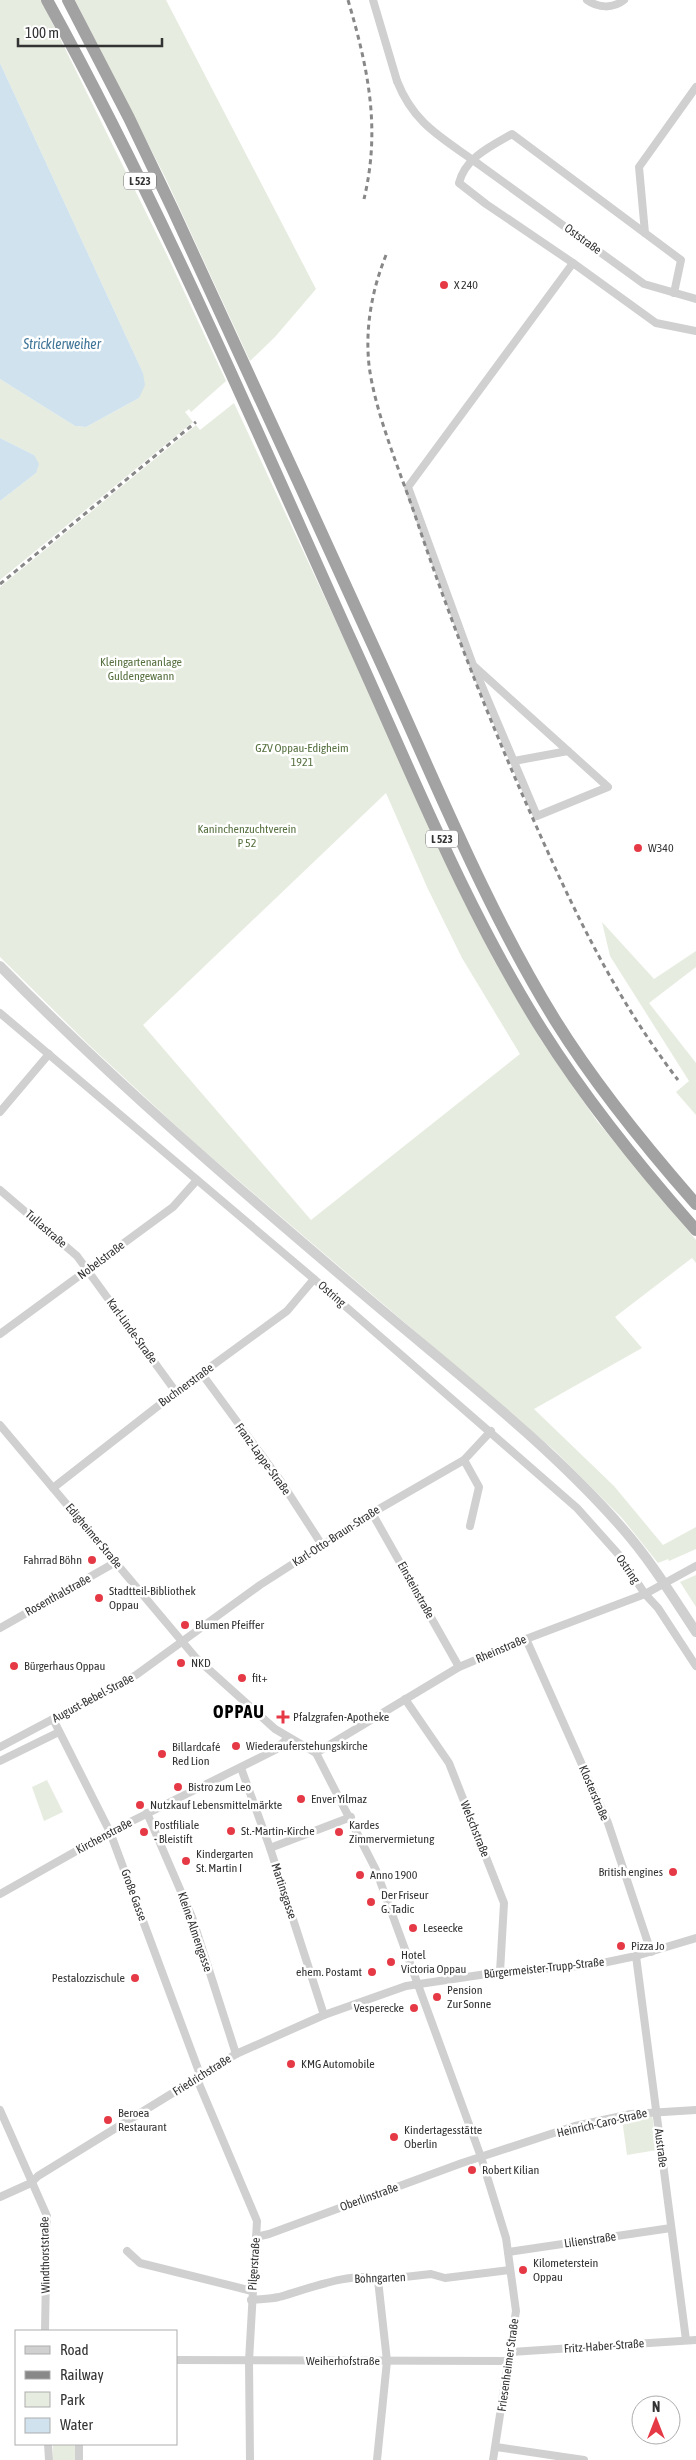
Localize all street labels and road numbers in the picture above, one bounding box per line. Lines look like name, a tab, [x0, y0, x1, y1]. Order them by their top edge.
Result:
road number: L 523	[124, 172, 156, 190]
street label: Oststraße	[562, 221, 604, 257]
road number: L 523	[426, 831, 458, 848]
street label: Tullastraße	[23, 1207, 69, 1251]
street label: Nobelstraße	[75, 1238, 127, 1282]
street label: Ostring	[315, 1278, 349, 1310]
street label: Karl-Linde-Straße	[104, 1296, 160, 1366]
street label: Buchnerstraße	[156, 1360, 216, 1410]
street label: Franz-Lappe-Straße	[232, 1420, 294, 1498]
street label: Edigheimer Straße	[63, 1501, 125, 1571]
street label: Karl-Otto-Braun-Straße	[290, 1503, 382, 1569]
street label: Ostring	[613, 1552, 643, 1587]
street label: Einsteinstraße	[395, 1559, 437, 1621]
street label: Rosenthalstraße	[23, 1571, 93, 1619]
street label: Rheinstraße	[474, 1632, 528, 1666]
street label: August-Bebel-Straße	[50, 1671, 136, 1725]
street label: Klosterstraße	[576, 1763, 612, 1823]
street label: Welschstraße	[457, 1799, 493, 1859]
street label: Kirchenstraße	[74, 1815, 134, 1857]
street label: Martinsgasse	[268, 1861, 300, 1921]
street label: Große Gasse	[118, 1867, 150, 1923]
street label: Kleine Almengasse	[175, 1890, 215, 1974]
street label: Bürgermeister-Trupp-Straße	[483, 1955, 605, 1981]
street label: Friedrichstraße	[170, 2052, 234, 2098]
street label: Heinrich-Caro-Straße	[556, 2106, 648, 2140]
street label: Austraße	[652, 2128, 670, 2168]
street label: Oberlinstraße	[338, 2180, 400, 2214]
street label: Windthorststraße	[37, 2216, 53, 2294]
street label: Lilienstraße	[563, 2229, 617, 2251]
street label: Pilgerstraße	[245, 2237, 263, 2291]
street label: Bohngarten	[354, 2270, 406, 2286]
street label: Friesenheimer Straße	[495, 2318, 521, 2412]
street label: Fritz-Haber-Straße	[563, 2336, 645, 2356]
street label: Weiherhofstraße	[306, 2354, 380, 2368]

